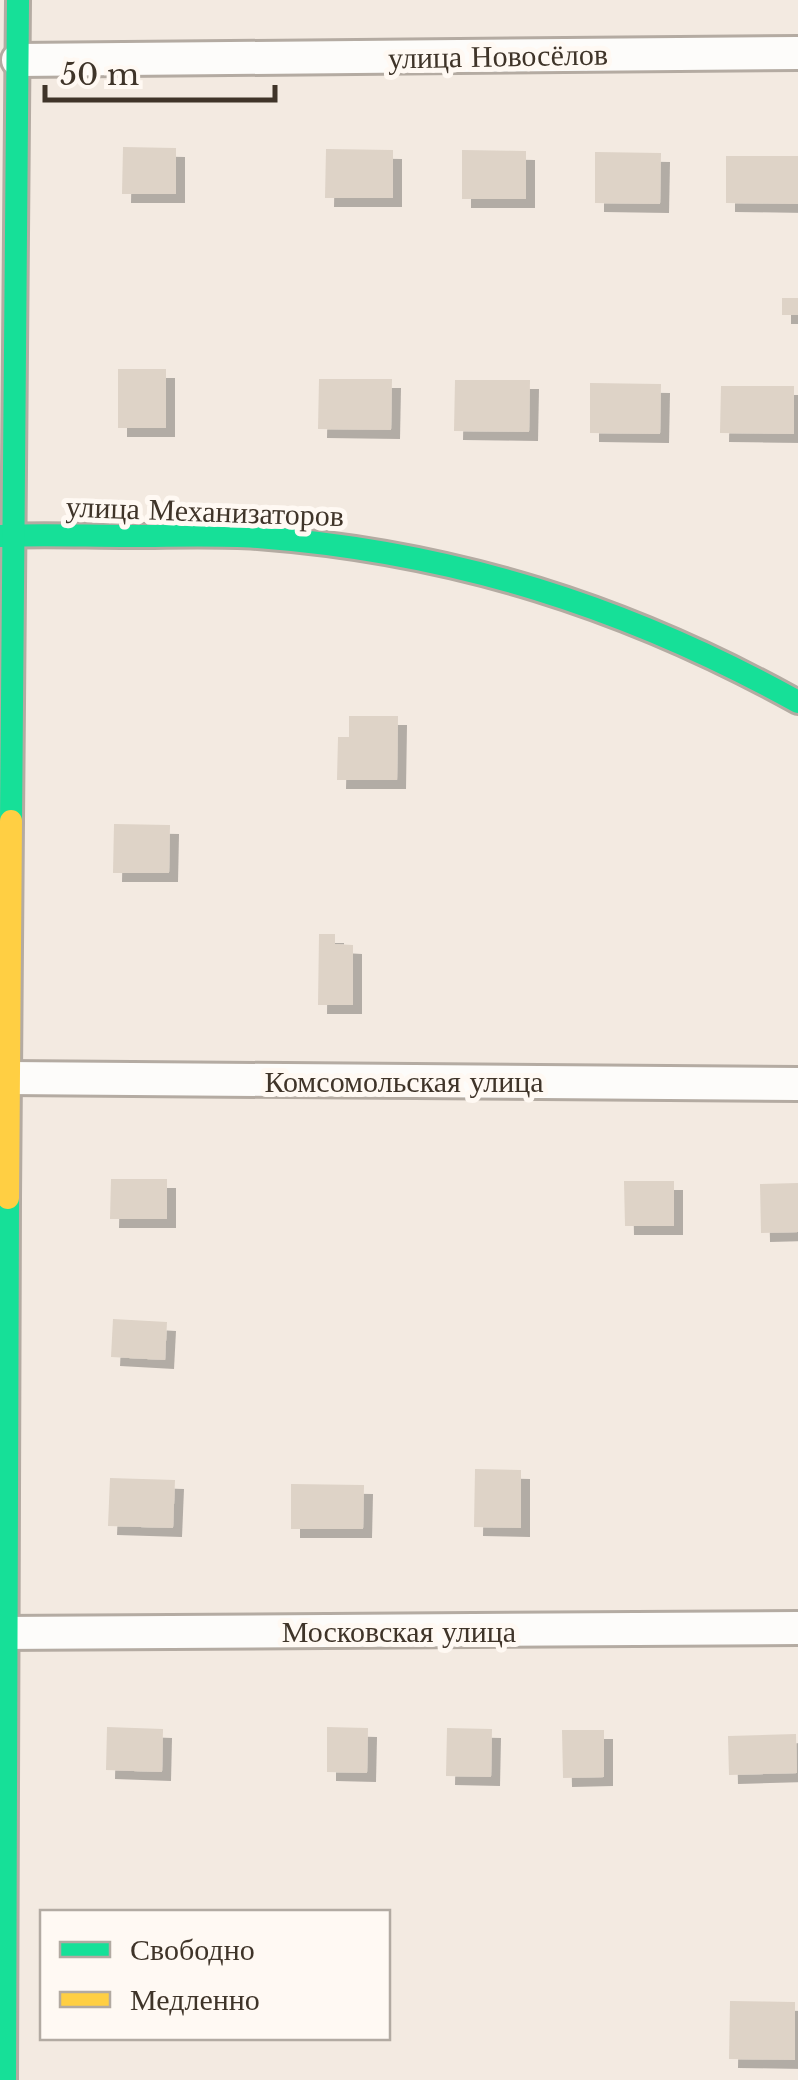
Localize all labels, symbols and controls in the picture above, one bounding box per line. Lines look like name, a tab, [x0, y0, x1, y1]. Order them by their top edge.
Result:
street label: улица Новосёлов	[388, 36, 608, 76]
scale bar	[45, 40, 275, 102]
text: 50 m	[60, 56, 139, 93]
street label: улица Механизаторов	[65, 488, 345, 534]
street label: Комсомольская улица	[264, 1063, 544, 1100]
street label: Московская улица	[282, 1613, 516, 1650]
legend	[40, 1910, 390, 2040]
text: Свободно	[130, 1931, 255, 1968]
text: Медленно	[130, 1981, 260, 2018]

